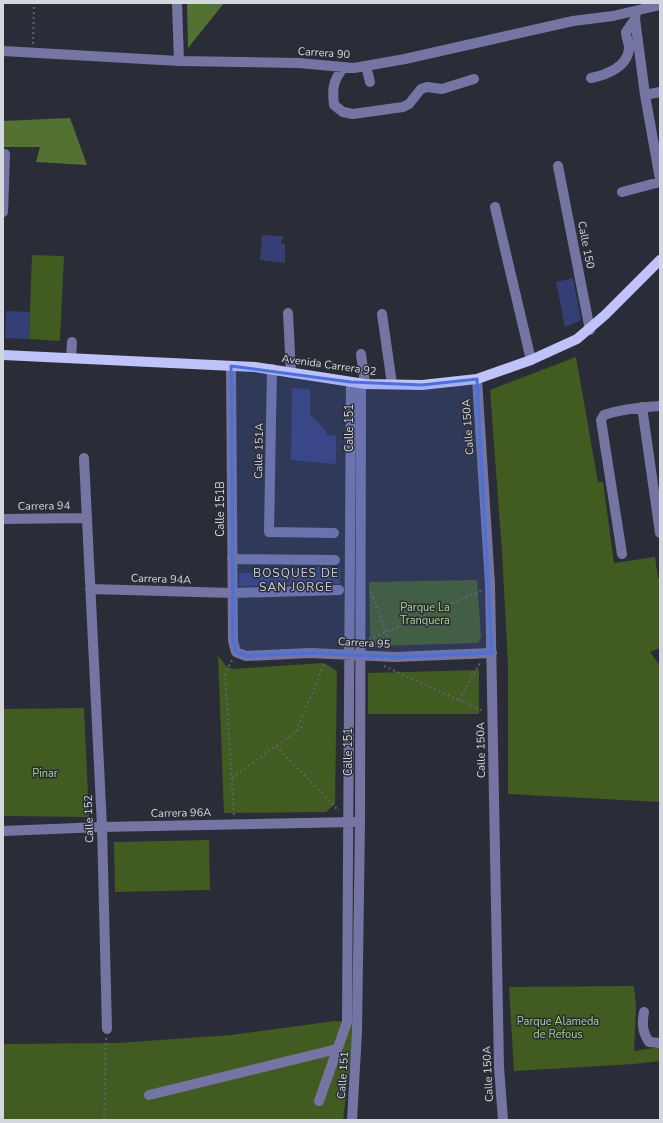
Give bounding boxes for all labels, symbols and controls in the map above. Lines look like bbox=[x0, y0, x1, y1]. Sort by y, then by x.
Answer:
street label: Carrera 90 bbox=[297, 44, 351, 62]
street label: Calle 150 bbox=[574, 220, 598, 270]
street label: Avenida Carrera 92 bbox=[281, 351, 377, 379]
street label: Calle 150A bbox=[459, 399, 477, 455]
street label: Calle 151 bbox=[342, 404, 357, 452]
street label: Calle 151A bbox=[251, 423, 267, 479]
street label: Calle 151B bbox=[213, 481, 228, 537]
street label: Carrera 94 bbox=[18, 498, 71, 514]
district label: BOSQUES DE SAN JORGE bbox=[253, 565, 339, 595]
street label: Carrera 94A bbox=[131, 570, 191, 588]
park label: Parque La Tranquera bbox=[400, 600, 450, 628]
street label: Carrera 95 bbox=[337, 634, 391, 652]
street label: Calle 150A bbox=[473, 722, 489, 778]
street label: Calle 151 bbox=[341, 728, 356, 776]
park label: Pinar bbox=[32, 766, 58, 781]
street label: Calle 152 bbox=[81, 795, 97, 843]
street label: Carrera 96A bbox=[151, 805, 211, 821]
park label: Parque Alameda de Refous bbox=[517, 1014, 599, 1042]
street label: Calle 150A bbox=[479, 1046, 497, 1102]
street label: Calle 151 bbox=[334, 1051, 352, 1099]

